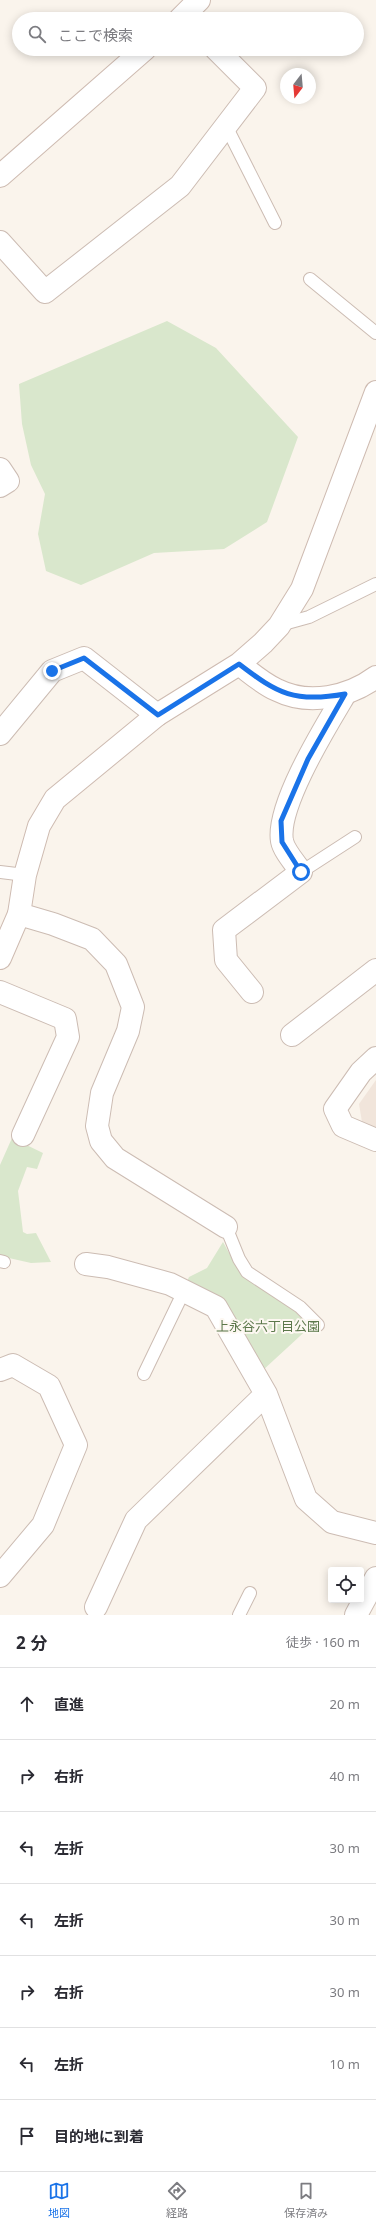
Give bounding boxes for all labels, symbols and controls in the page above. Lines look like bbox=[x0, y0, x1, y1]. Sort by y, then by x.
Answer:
search box bbox=[12, 12, 364, 56]
icon: search bbox=[26, 23, 48, 45]
text: ここで検索 bbox=[58, 25, 133, 45]
north arrow bbox=[280, 68, 316, 104]
route end bbox=[43, 662, 61, 680]
route start bbox=[292, 863, 310, 881]
park label: 上永谷六丁目公園 bbox=[216, 1317, 320, 1335]
map controls bbox=[328, 1567, 364, 1603]
button: locate bbox=[328, 1567, 364, 1603]
text: 2 分 bbox=[16, 1631, 47, 1654]
text: 徒歩 · 160 m bbox=[286, 1633, 360, 1651]
icon: ahead bbox=[16, 1693, 38, 1715]
text: 直進 bbox=[54, 1694, 84, 1714]
text: 20 m bbox=[330, 1695, 360, 1713]
icon: right bbox=[16, 1765, 38, 1787]
text: 右折 bbox=[54, 1766, 84, 1786]
text: 40 m bbox=[330, 1767, 360, 1785]
icon: left bbox=[16, 1837, 38, 1859]
text: 左折 bbox=[54, 1838, 84, 1858]
text: 30 m bbox=[330, 1839, 360, 1857]
icon: left bbox=[16, 1909, 38, 1931]
text: 左折 bbox=[54, 1910, 84, 1930]
text: 30 m bbox=[330, 1911, 360, 1929]
icon: right bbox=[16, 1981, 38, 2003]
text: 右折 bbox=[54, 1982, 84, 2002]
text: 30 m bbox=[330, 1983, 360, 2001]
icon: left bbox=[16, 2053, 38, 2075]
text: 左折 bbox=[54, 2054, 84, 2074]
text: 10 m bbox=[330, 2055, 360, 2073]
icon: arrive bbox=[16, 2125, 38, 2147]
text: 目的地に到着 bbox=[54, 2126, 144, 2146]
tab: 地図 bbox=[48, 2180, 70, 2220]
tab: 経路 bbox=[166, 2180, 188, 2220]
tab: 保存済み bbox=[284, 2180, 328, 2220]

